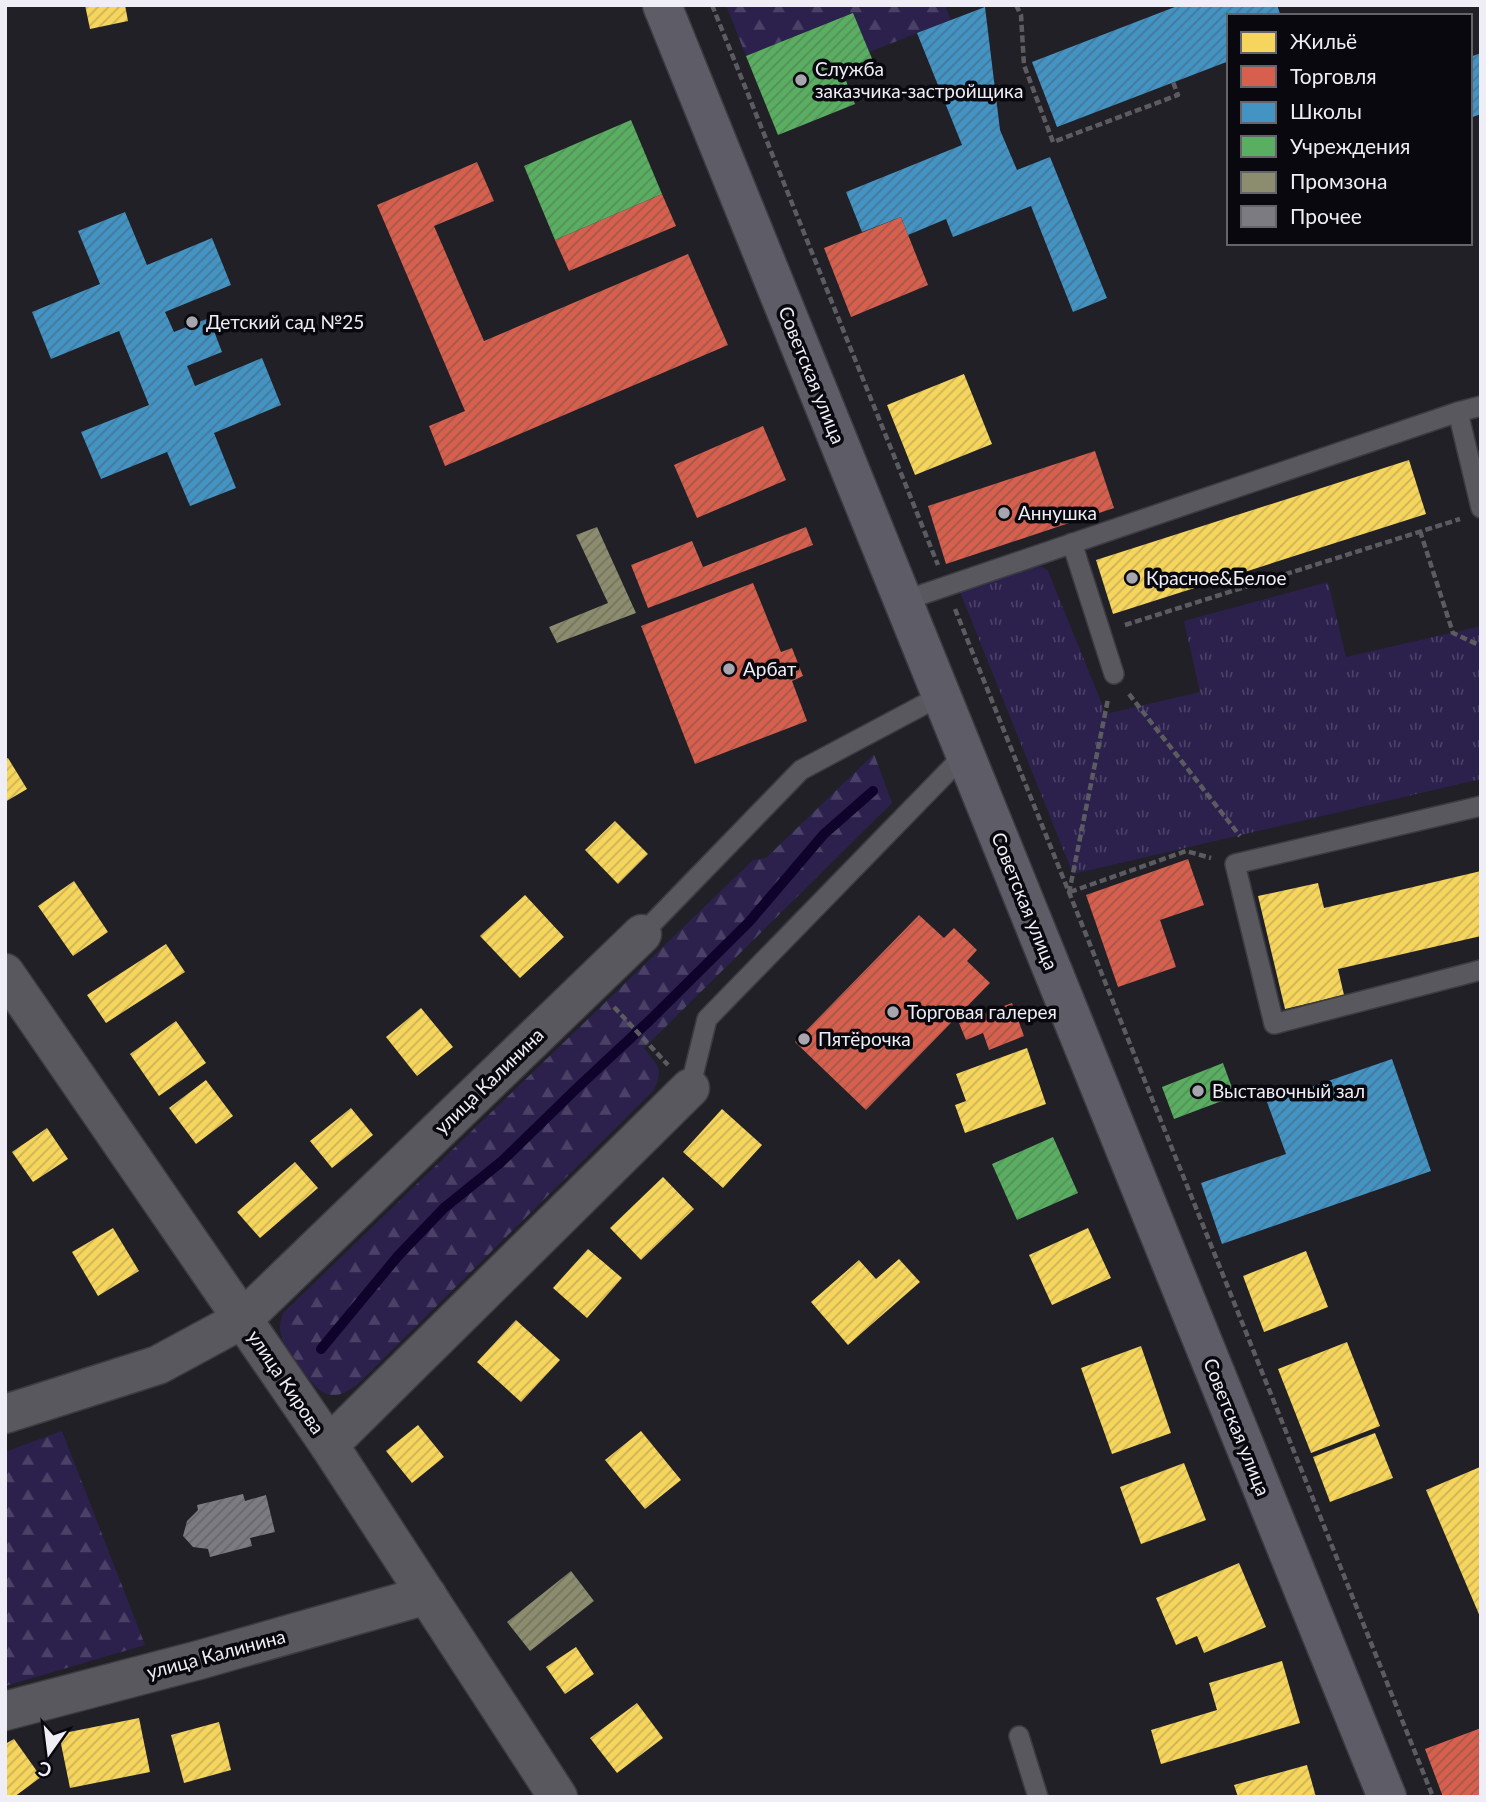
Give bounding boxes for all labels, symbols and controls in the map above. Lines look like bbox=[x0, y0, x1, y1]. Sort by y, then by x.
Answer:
legend bbox=[1227, 14, 1472, 245]
text: Жильё bbox=[1290, 28, 1357, 53]
place label: Служба заказчика-застройщика bbox=[815, 57, 1023, 102]
text: Торговля bbox=[1290, 63, 1377, 88]
marker: Служба заказчика-застройщика bbox=[793, 72, 809, 88]
text: Школы bbox=[1290, 98, 1362, 123]
text: Учреждения bbox=[1290, 133, 1410, 158]
text: Промзона bbox=[1290, 168, 1387, 193]
text: Прочее bbox=[1290, 203, 1362, 228]
street label: Советская улица bbox=[774, 303, 851, 447]
place label: Детский сад №25 bbox=[206, 310, 364, 333]
marker: Детский сад №25 bbox=[184, 314, 200, 330]
place label: Аннушка bbox=[1018, 501, 1097, 524]
marker: Аннушка bbox=[996, 505, 1012, 521]
place label: Красное&Белое bbox=[1146, 566, 1286, 589]
marker: Красное&Белое bbox=[1124, 570, 1140, 586]
place label: Арбат bbox=[743, 657, 797, 680]
marker: Арбат bbox=[721, 661, 737, 677]
street label: Советская улица bbox=[987, 829, 1064, 973]
place label: Торговая галерея bbox=[907, 1000, 1057, 1023]
marker: Торговая галерея bbox=[885, 1004, 901, 1020]
street label: улица Калинина bbox=[429, 1023, 548, 1138]
place label: Пятёрочка bbox=[818, 1027, 911, 1050]
marker: Пятёрочка bbox=[796, 1031, 812, 1047]
place label: Выставочный зал bbox=[1212, 1079, 1365, 1102]
marker: Выставочный зал bbox=[1190, 1083, 1206, 1099]
street label: улица Кирова bbox=[243, 1325, 330, 1438]
street label: Советская улица bbox=[1199, 1355, 1276, 1499]
street label: улица Калинина bbox=[144, 1624, 288, 1683]
north arrow bbox=[14, 1718, 84, 1788]
text: С bbox=[35, 1757, 54, 1783]

